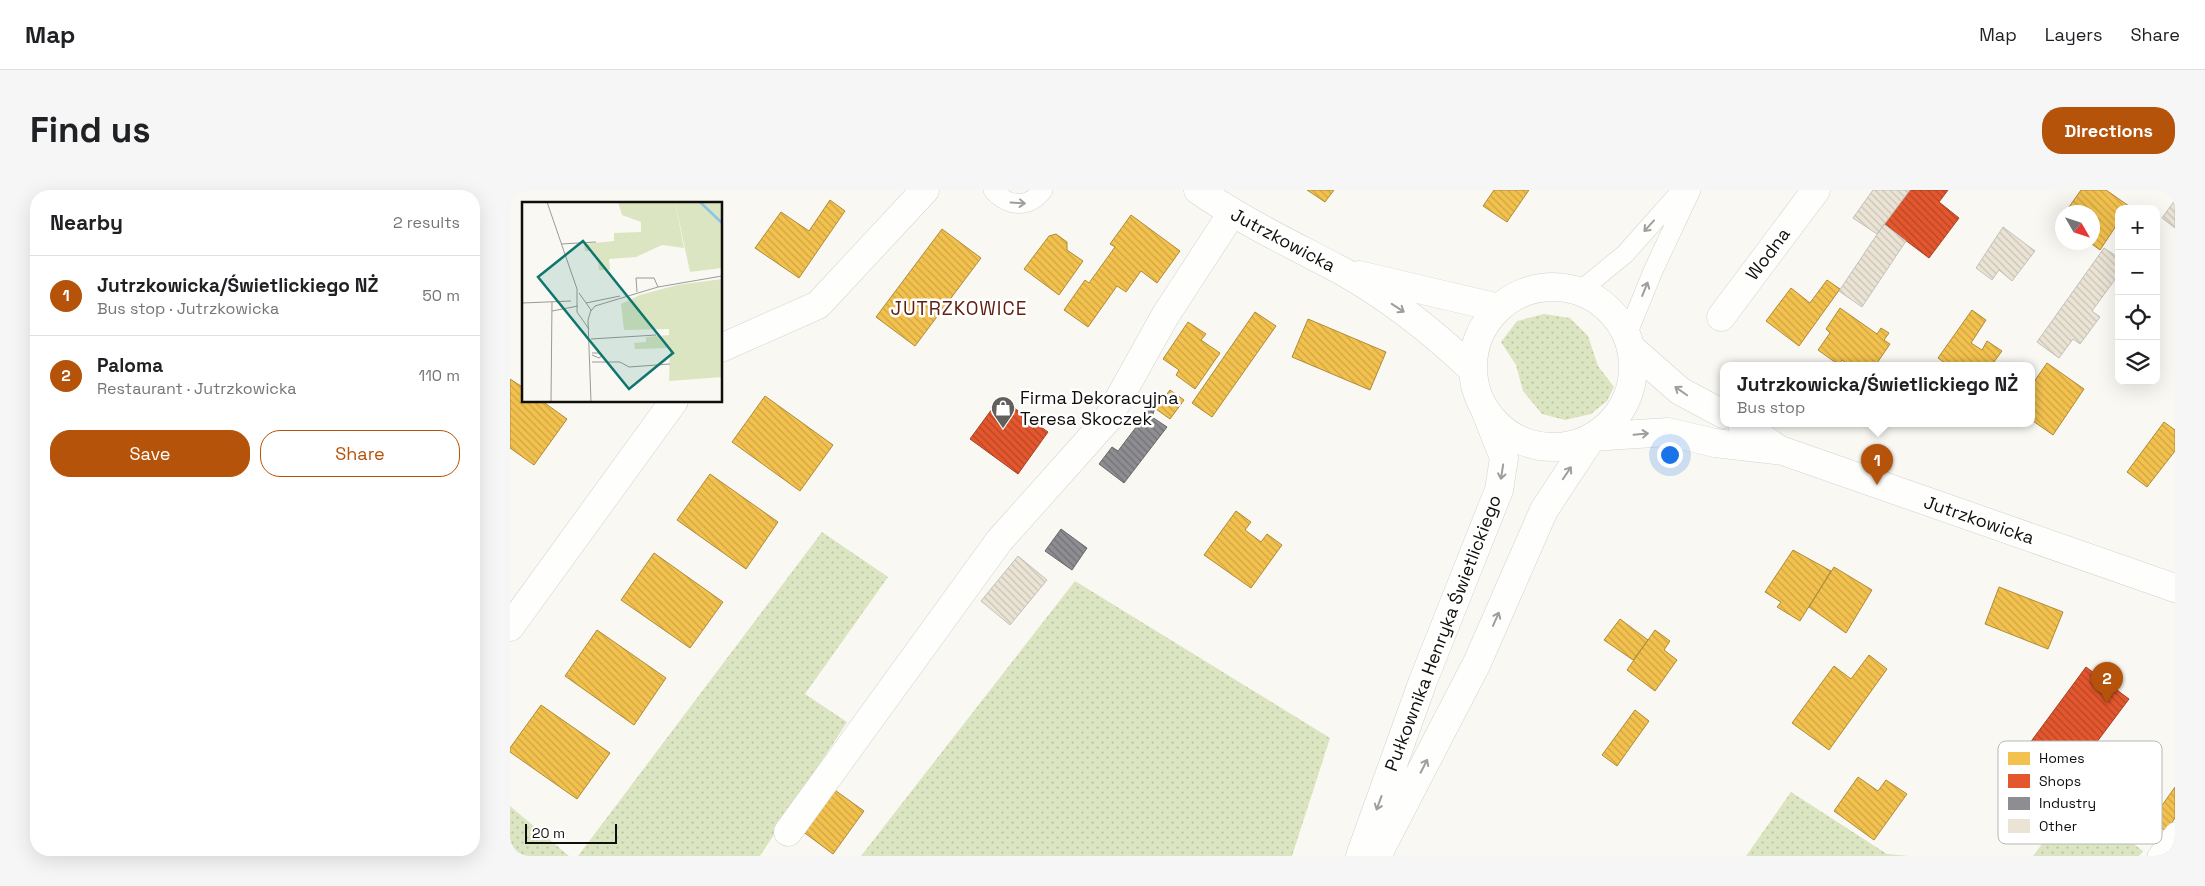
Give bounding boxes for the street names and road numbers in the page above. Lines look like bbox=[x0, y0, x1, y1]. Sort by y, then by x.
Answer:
street label: Jutrzkowicka bbox=[1227, 202, 1340, 277]
street label: Wodna bbox=[1740, 223, 1795, 284]
street label: Jutrzkowicka bbox=[1921, 490, 2037, 549]
street label: Pułkownika Henryka Świetlickiego bbox=[1379, 491, 1506, 774]

